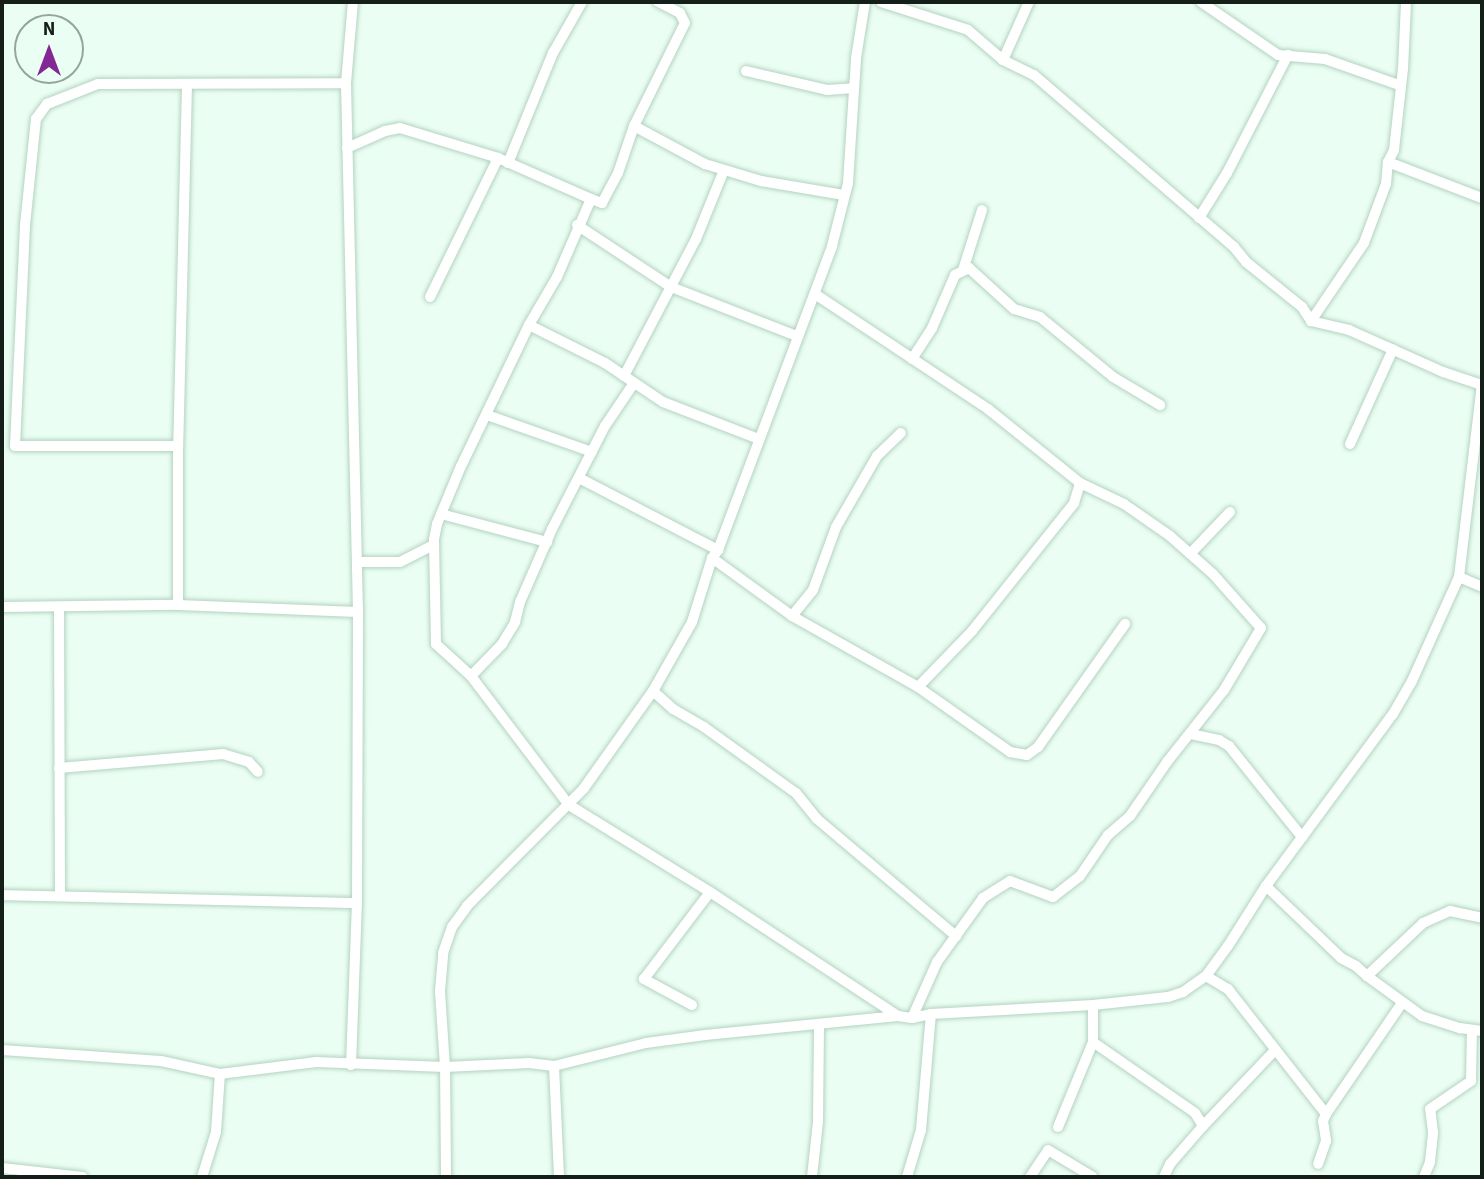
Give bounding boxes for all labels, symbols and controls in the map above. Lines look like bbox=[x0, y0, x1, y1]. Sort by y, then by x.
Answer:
north arrow bbox=[14, 14, 84, 84]
text: N bbox=[43, 16, 55, 43]

